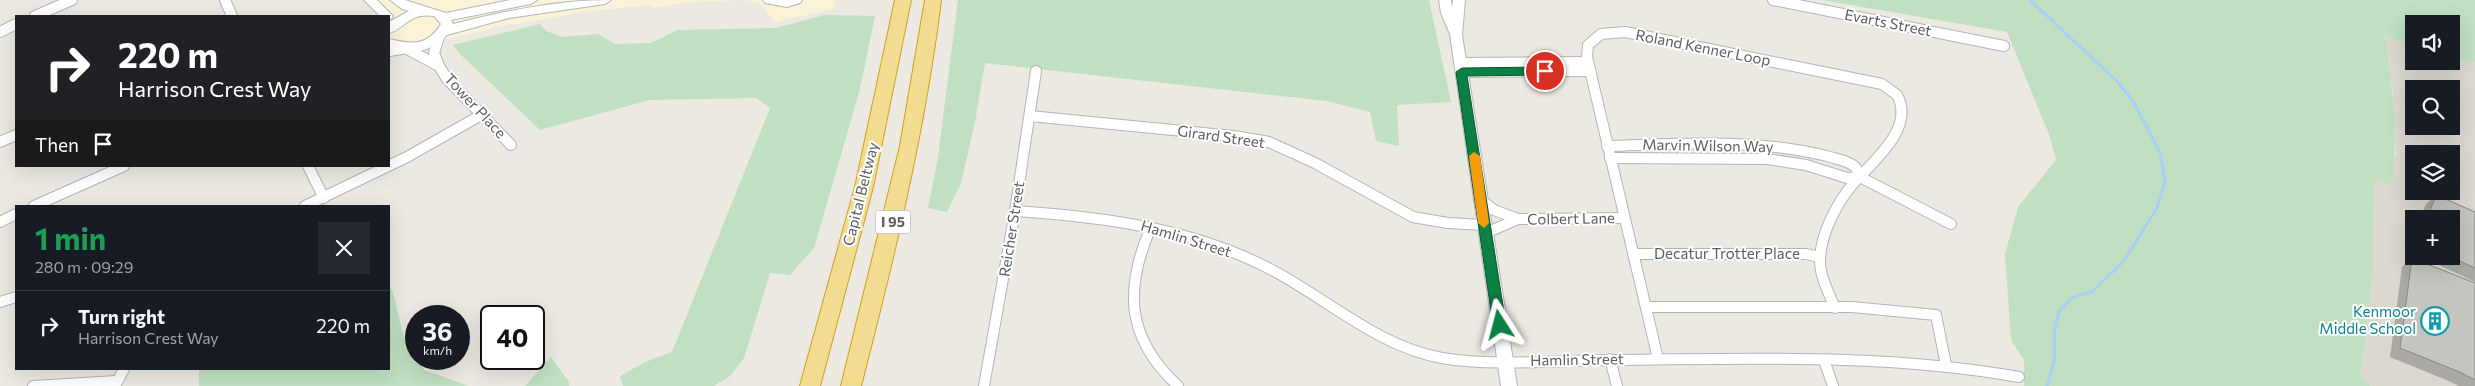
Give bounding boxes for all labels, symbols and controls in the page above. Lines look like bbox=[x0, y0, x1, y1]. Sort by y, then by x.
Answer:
street label: Evarts Street bbox=[1843, 5, 1933, 39]
map controls bbox=[2405, 15, 2460, 265]
button: sound bbox=[2405, 15, 2460, 70]
street label: Roland Kenner Loop bbox=[1634, 25, 1772, 69]
text: 220 m bbox=[118, 32, 218, 75]
icon: right bbox=[35, 35, 100, 100]
pin bbox=[1524, 50, 1566, 92]
icon: arrive bbox=[1531, 57, 1559, 85]
street label: Tower Place bbox=[441, 69, 510, 142]
text: Harrison Crest Way bbox=[118, 75, 311, 102]
button: search bbox=[2405, 80, 2460, 135]
street label: Girard Street bbox=[1176, 121, 1266, 151]
icon: arrive bbox=[89, 130, 117, 158]
text: Then bbox=[35, 133, 79, 156]
street label: Marvin Wilson Way bbox=[1642, 135, 1774, 155]
street label: Capital Beltway bbox=[838, 140, 882, 248]
button: layers bbox=[2405, 145, 2460, 200]
street label: Reicher Street bbox=[995, 180, 1027, 278]
street label: Colbert Lane bbox=[1527, 208, 1615, 228]
road number: I 95 bbox=[876, 210, 910, 233]
button: + bbox=[2405, 210, 2460, 265]
street label: Hamlin Street bbox=[1139, 216, 1234, 260]
text: 1 min bbox=[35, 219, 106, 256]
button: close bbox=[318, 222, 370, 274]
street label: Decatur Trotter Place bbox=[1654, 244, 1800, 262]
text: 280 m · 09:29 bbox=[35, 257, 133, 276]
position arrow bbox=[1473, 298, 1525, 350]
place label: Kenmoor Middle School bbox=[2319, 302, 2416, 337]
text: Turn right bbox=[78, 305, 165, 328]
speed limit sign: 40 bbox=[480, 305, 545, 370]
building icon: Kenmoor Middle School bbox=[2420, 306, 2450, 336]
icon: right bbox=[35, 312, 63, 340]
text: 220 m bbox=[316, 314, 370, 337]
text: 36 bbox=[423, 316, 453, 346]
text: Harrison Crest Way bbox=[78, 328, 219, 347]
text: km/h bbox=[423, 343, 452, 357]
street label: Hamlin Street bbox=[1530, 349, 1624, 369]

